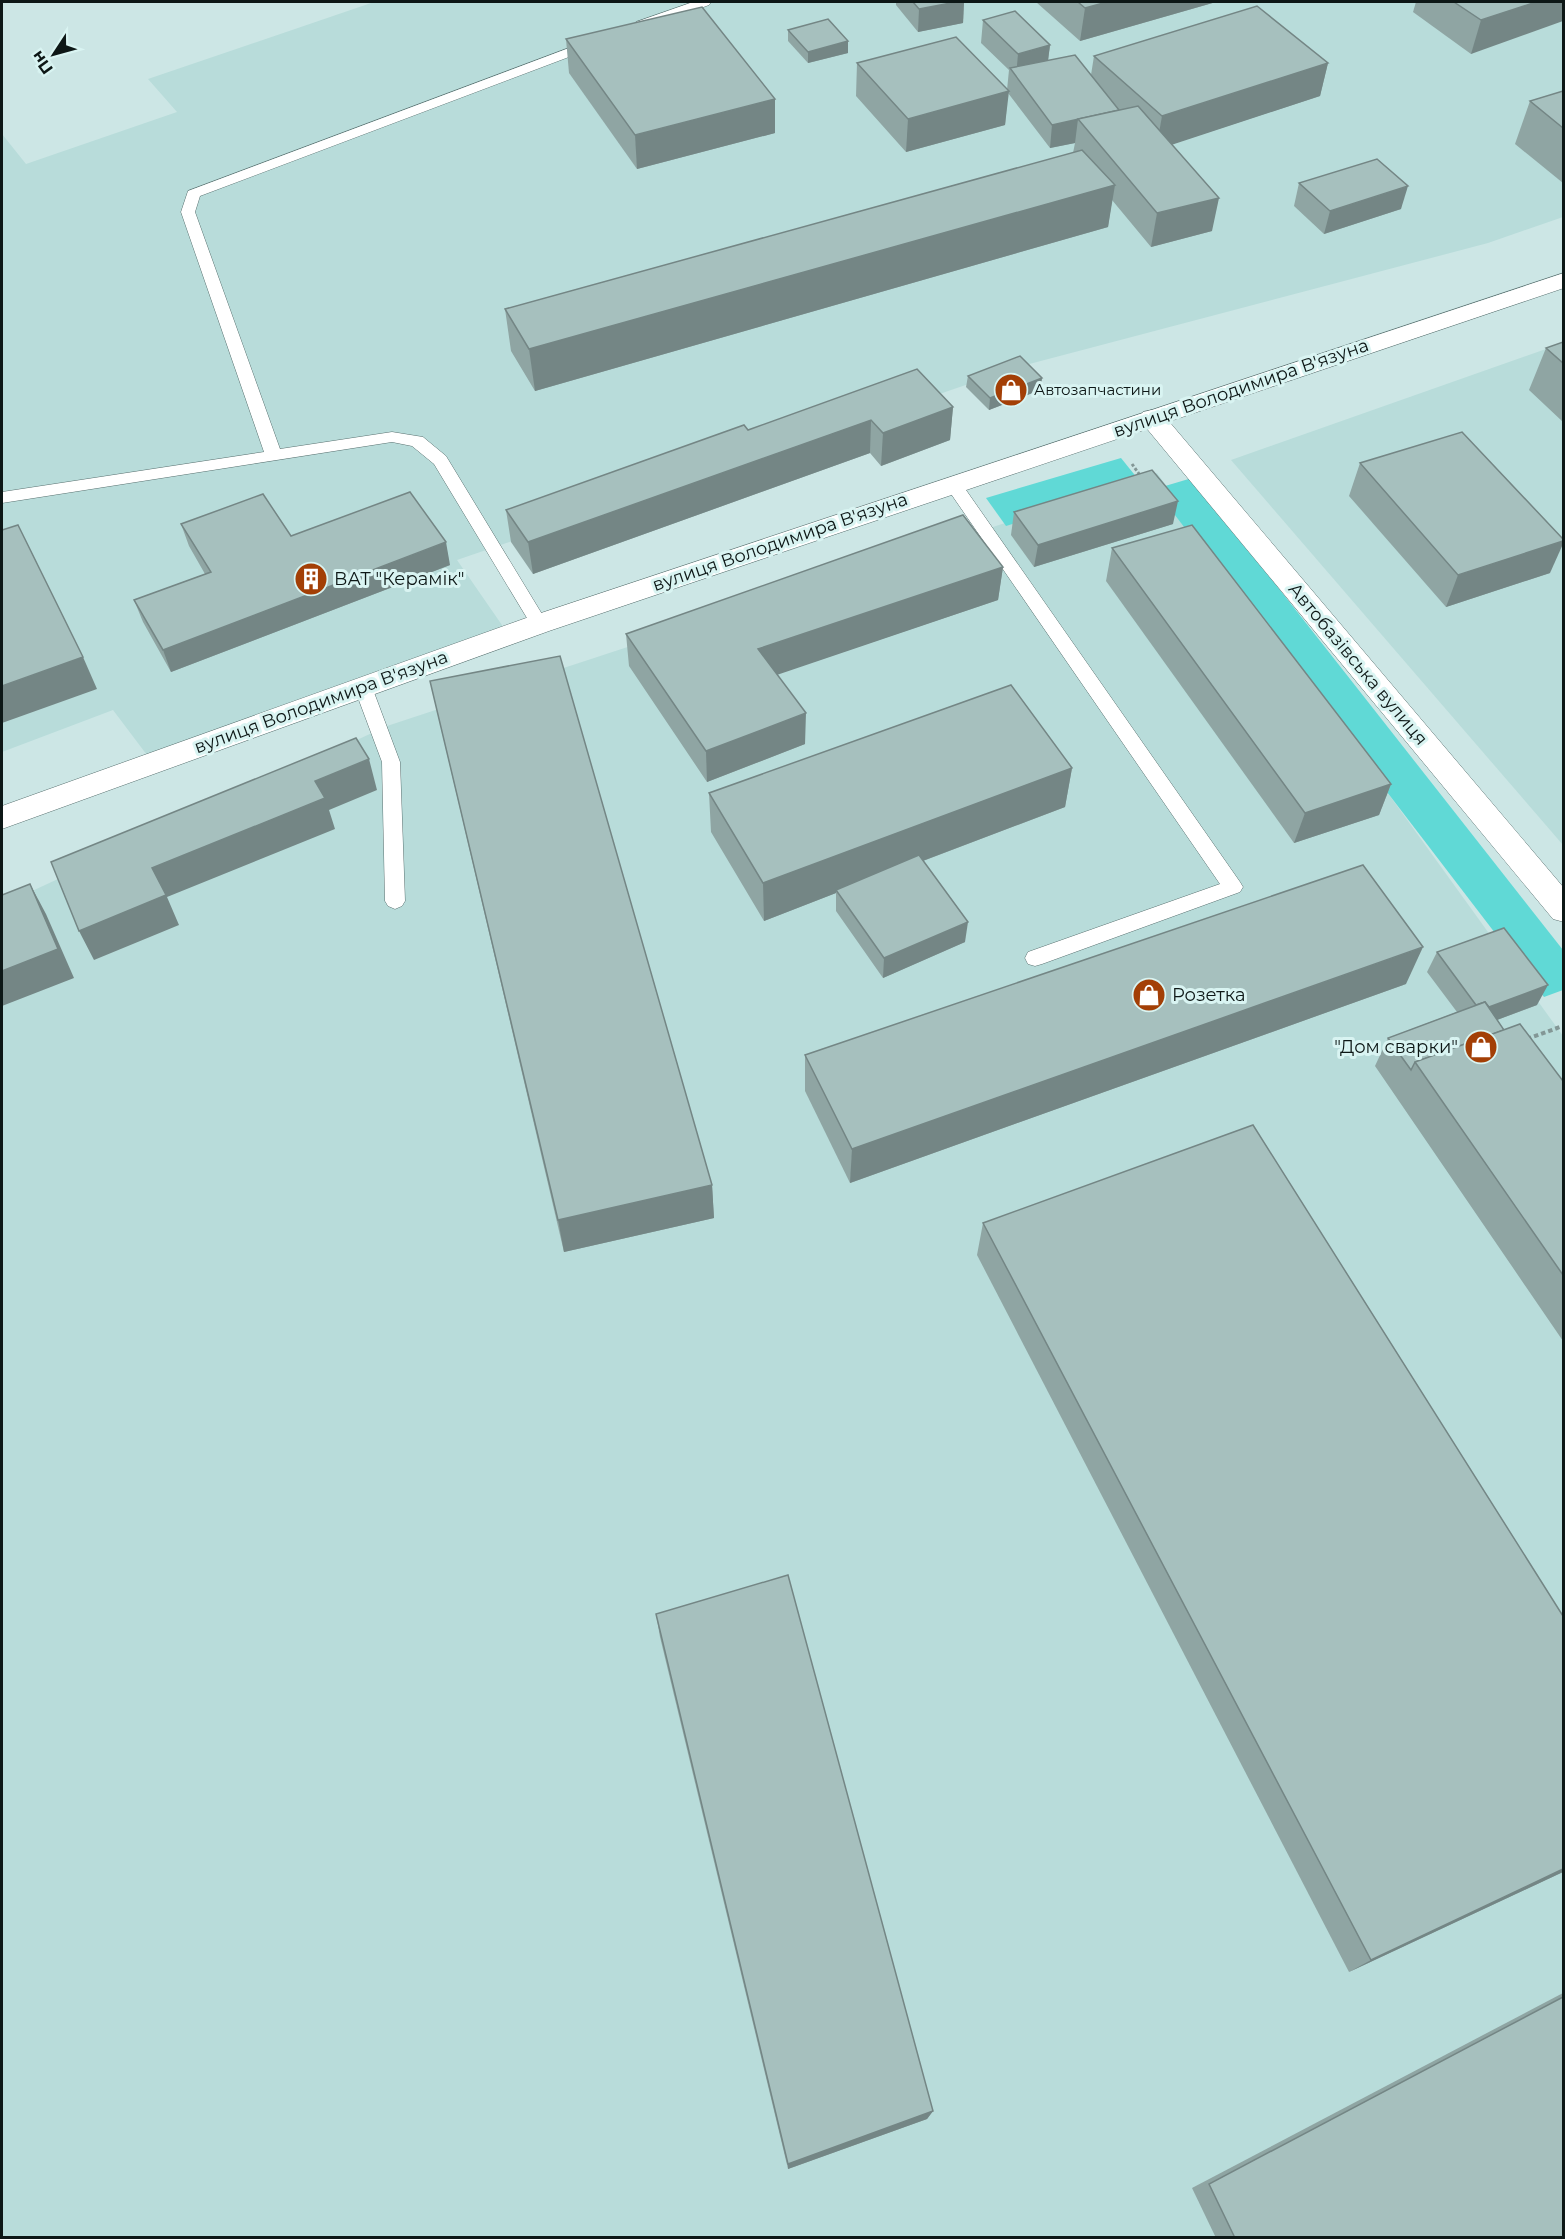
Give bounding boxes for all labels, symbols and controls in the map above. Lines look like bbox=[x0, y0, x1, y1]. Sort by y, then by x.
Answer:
north arrow bbox=[24, 24, 84, 84]
text: Пн bbox=[27, 47, 57, 78]
street label: вулиця Володимира В'язуна bbox=[1111, 334, 1371, 442]
shop icon: Автозапчастини bbox=[993, 372, 1029, 408]
place label: Автозапчастини bbox=[1034, 380, 1161, 399]
street label: вулиця Володимира В'язуна bbox=[650, 488, 910, 596]
building icon: ВАТ "Керамік" bbox=[293, 561, 329, 597]
place label: ВАТ "Керамік" bbox=[334, 568, 465, 590]
street label: Автобазівська вулиця bbox=[1284, 578, 1432, 750]
street label: вулиця Володимира В'язуна bbox=[191, 646, 451, 758]
shop icon: Розетка bbox=[1131, 977, 1167, 1013]
place label: Розетка bbox=[1172, 984, 1246, 1006]
shop icon: "Дом сварки" bbox=[1463, 1029, 1499, 1065]
place label: "Дом сварки" bbox=[1334, 1036, 1458, 1058]

